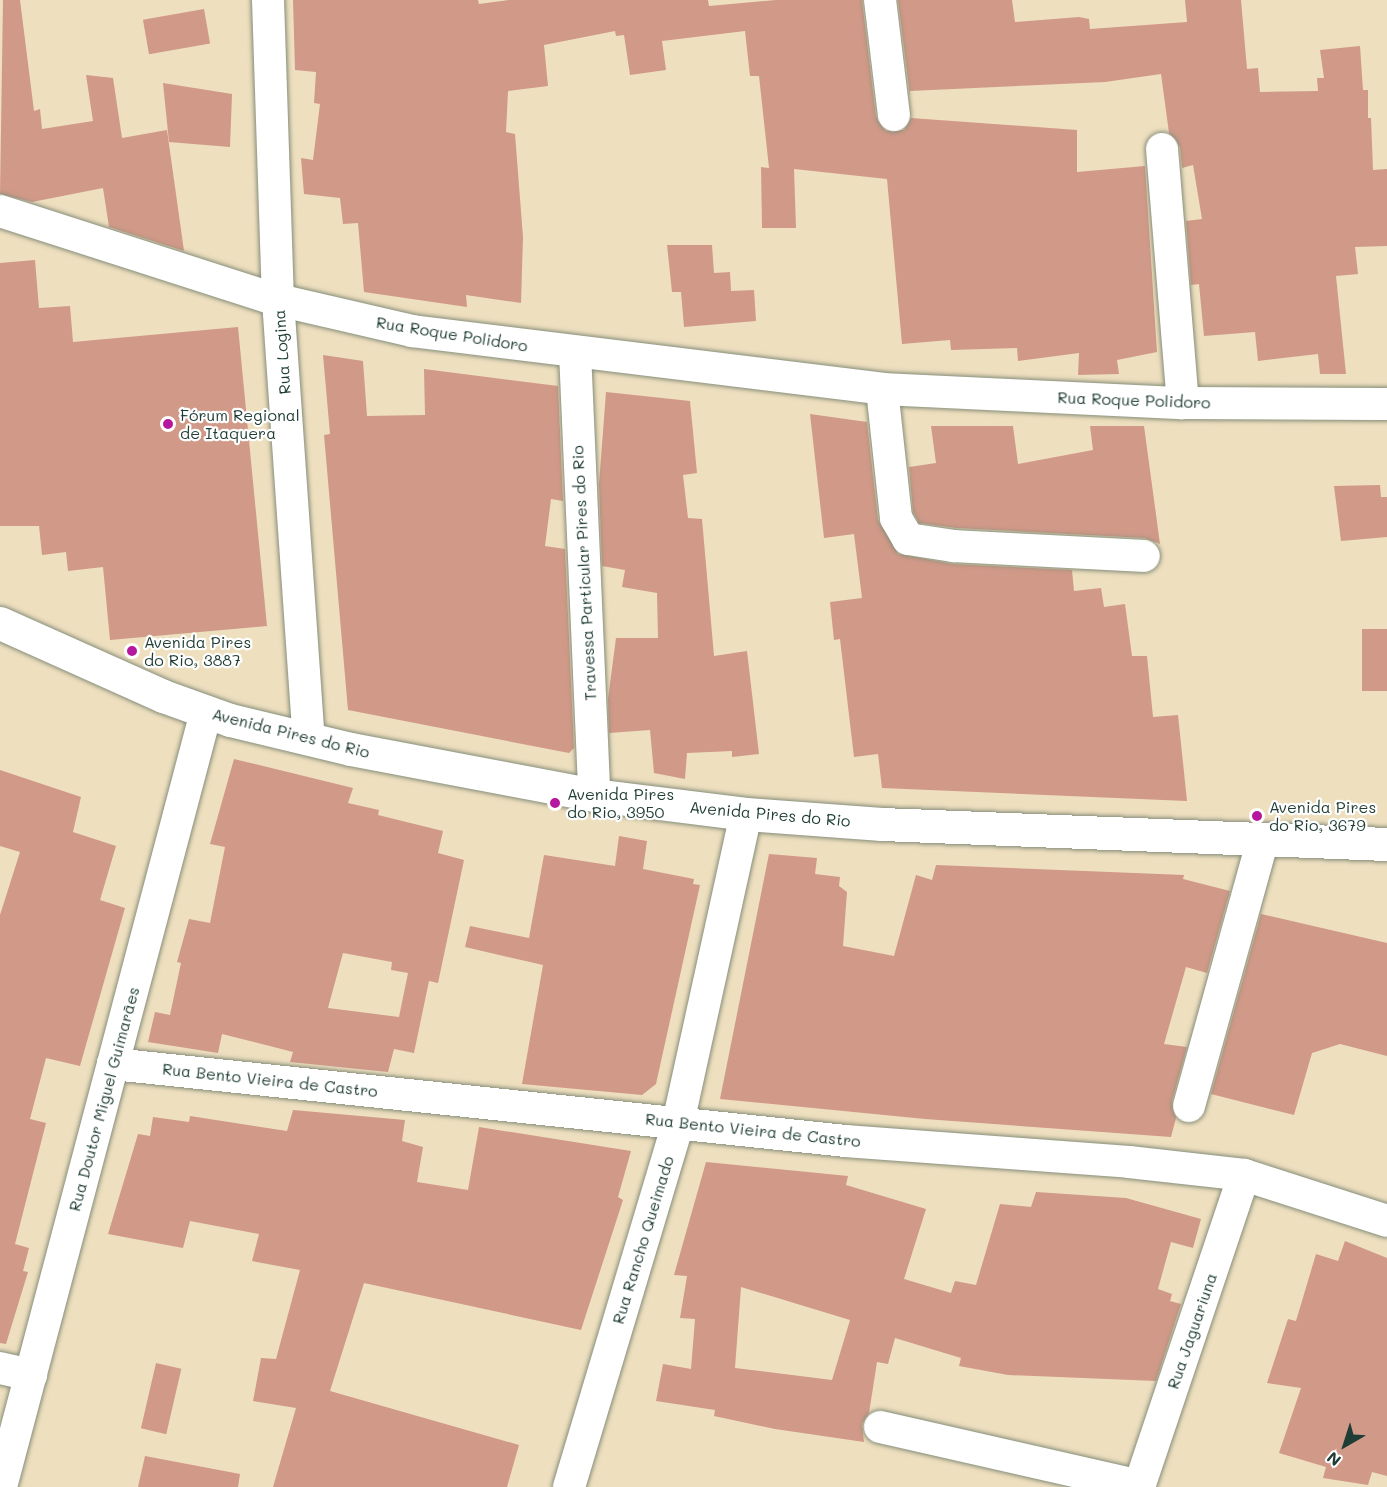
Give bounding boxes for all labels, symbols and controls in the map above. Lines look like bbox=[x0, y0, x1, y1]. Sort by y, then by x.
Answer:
street label: Rua Logina bbox=[269, 309, 295, 395]
street label: Rua Roque Polidoro bbox=[375, 313, 529, 355]
street label: Rua Roque Polidoro bbox=[1057, 388, 1211, 412]
place label: Fórum Regional de Itaquera bbox=[180, 405, 300, 443]
marker: Fórum Regional de Itaquera bbox=[161, 417, 175, 431]
street label: Travessa Particular Pires do Rio bbox=[568, 445, 600, 701]
place label: Avenida Pires do Rio, 3887 bbox=[144, 632, 251, 670]
marker: Avenida Pires do Rio, 3887 bbox=[125, 644, 139, 658]
street label: Avenida Pires do Rio bbox=[210, 704, 372, 762]
place label: Avenida Pires do Rio, 3950 bbox=[567, 784, 674, 822]
marker: Avenida Pires do Rio, 3950 bbox=[548, 796, 562, 810]
street label: Avenida Pires do Rio bbox=[689, 797, 851, 831]
place label: Avenida Pires do Rio, 3679 bbox=[1269, 797, 1376, 835]
marker: Avenida Pires do Rio, 3679 bbox=[1250, 809, 1264, 823]
street label: Rua Doutor Miguel Guimarães bbox=[65, 985, 143, 1213]
street label: Rua Bento Vieira de Castro bbox=[161, 1059, 379, 1101]
street label: Rua Bento Vieira de Castro bbox=[644, 1109, 862, 1151]
street label: Rua Rancho Queimado bbox=[608, 1154, 678, 1326]
street label: Rua Jaguariuna bbox=[1163, 1271, 1221, 1391]
north arrow bbox=[1315, 1415, 1375, 1475]
text: N bbox=[1322, 1447, 1345, 1471]

